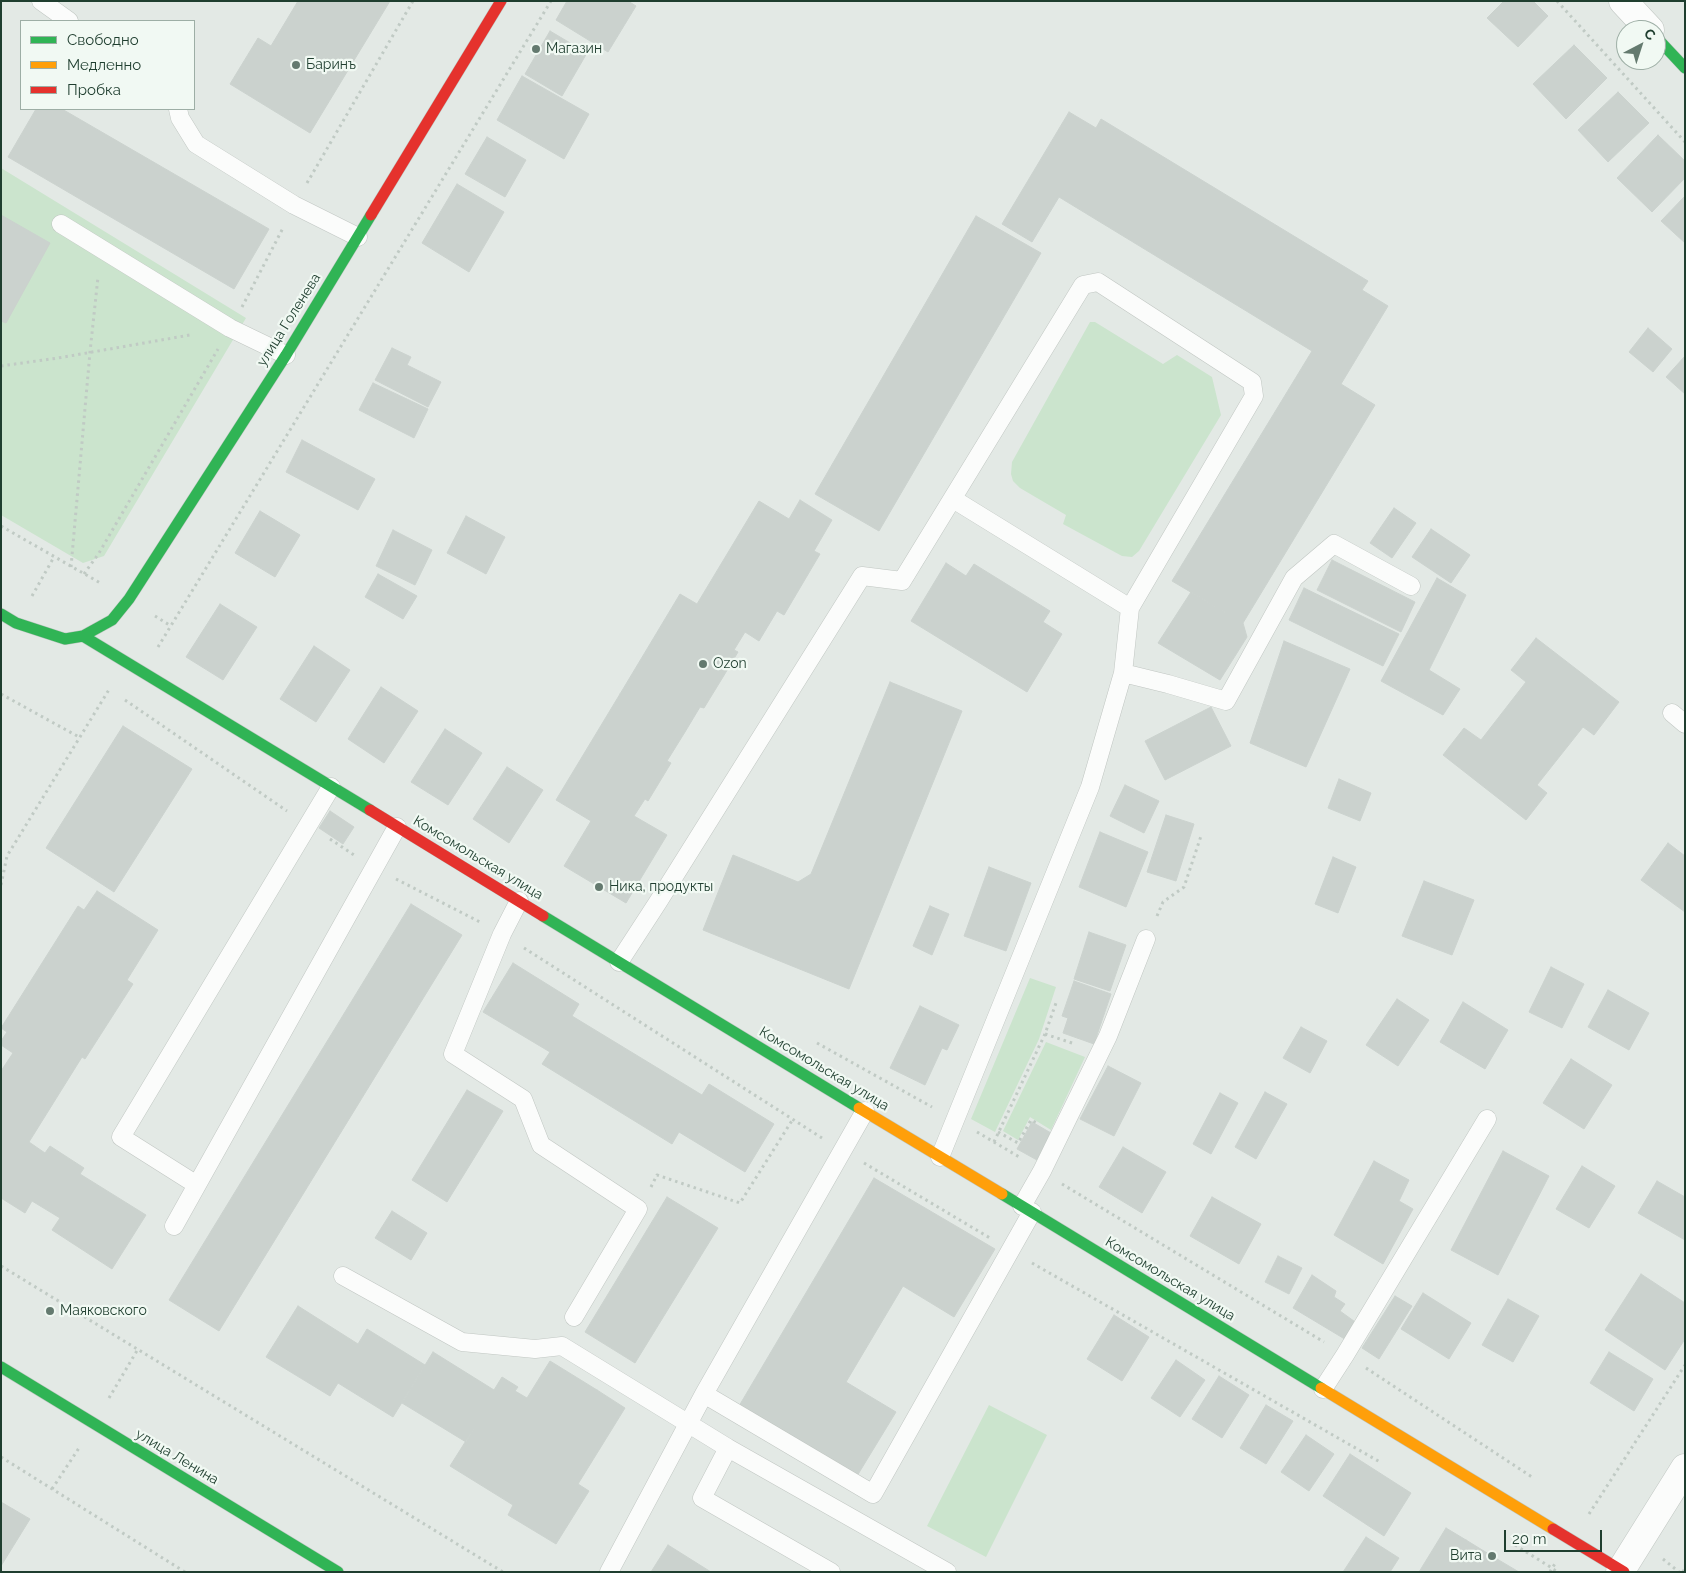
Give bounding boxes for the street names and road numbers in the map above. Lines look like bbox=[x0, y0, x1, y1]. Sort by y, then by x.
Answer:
street label: улица Голенева bbox=[254, 270, 324, 370]
street label: Комсомольская улица bbox=[410, 813, 546, 903]
street label: Комсомольская улица bbox=[756, 1024, 892, 1114]
street label: Комсомольская улица bbox=[1102, 1234, 1238, 1324]
street label: улица Ленина bbox=[132, 1426, 222, 1488]

